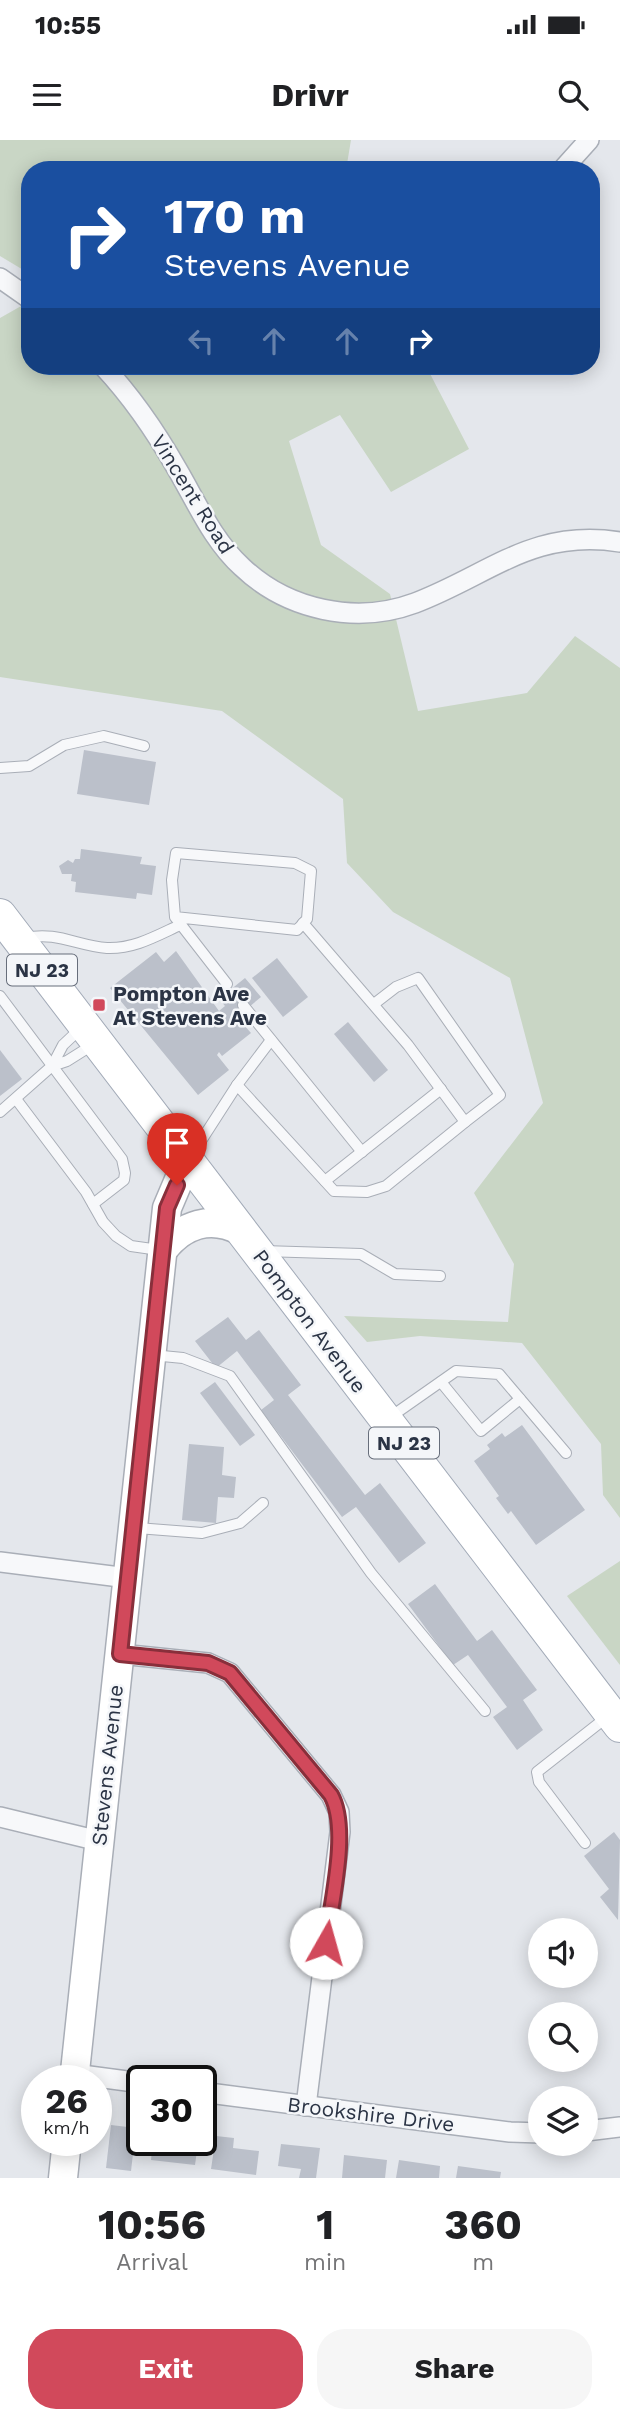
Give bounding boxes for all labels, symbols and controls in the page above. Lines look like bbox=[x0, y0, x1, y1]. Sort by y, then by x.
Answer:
text: 10:55 bbox=[35, 10, 101, 40]
icon: menu bbox=[28, 76, 66, 114]
text: Drivr bbox=[271, 76, 349, 114]
icon: search bbox=[554, 76, 592, 114]
text: 170 m bbox=[164, 187, 305, 245]
icon: right bbox=[49, 189, 140, 280]
text: Stevens Avenue bbox=[164, 246, 411, 284]
icon: left bbox=[182, 322, 220, 360]
icon: ahead bbox=[255, 322, 293, 360]
icon: ahead bbox=[328, 322, 366, 360]
icon: right bbox=[401, 322, 439, 360]
street label: Vincent Road bbox=[146, 430, 240, 558]
road number: NJ 23 bbox=[7, 954, 77, 986]
place label: Pompton Ave At Stevens Ave bbox=[113, 981, 267, 1030]
marker: Pompton Ave At Stevens Ave bbox=[91, 997, 107, 1013]
pin bbox=[147, 1113, 207, 1185]
icon: arrive bbox=[158, 1124, 196, 1162]
street label: Pompton Avenue bbox=[248, 1244, 372, 1398]
road number: NJ 23 bbox=[369, 1428, 439, 1458]
street label: Stevens Avenue bbox=[86, 1683, 128, 1847]
position arrow bbox=[289, 1906, 363, 1980]
map controls bbox=[528, 1918, 598, 2156]
button: sound bbox=[528, 1918, 598, 1988]
button: search bbox=[528, 2002, 598, 2072]
speed limit sign: 30 bbox=[126, 2065, 217, 2156]
text: 26 bbox=[45, 2080, 88, 2122]
button: layers bbox=[528, 2086, 598, 2156]
street label: Brookshire Drive bbox=[286, 2091, 456, 2137]
text: km/h bbox=[43, 2117, 90, 2138]
text: 10:56 bbox=[98, 2200, 206, 2249]
text: 1 bbox=[316, 2200, 334, 2249]
text: 360 bbox=[444, 2200, 522, 2249]
text: Arrival bbox=[116, 2249, 188, 2276]
text: min bbox=[304, 2249, 346, 2276]
text: m bbox=[472, 2249, 494, 2276]
button: Exit bbox=[28, 2329, 303, 2409]
button: Share bbox=[317, 2329, 592, 2409]

